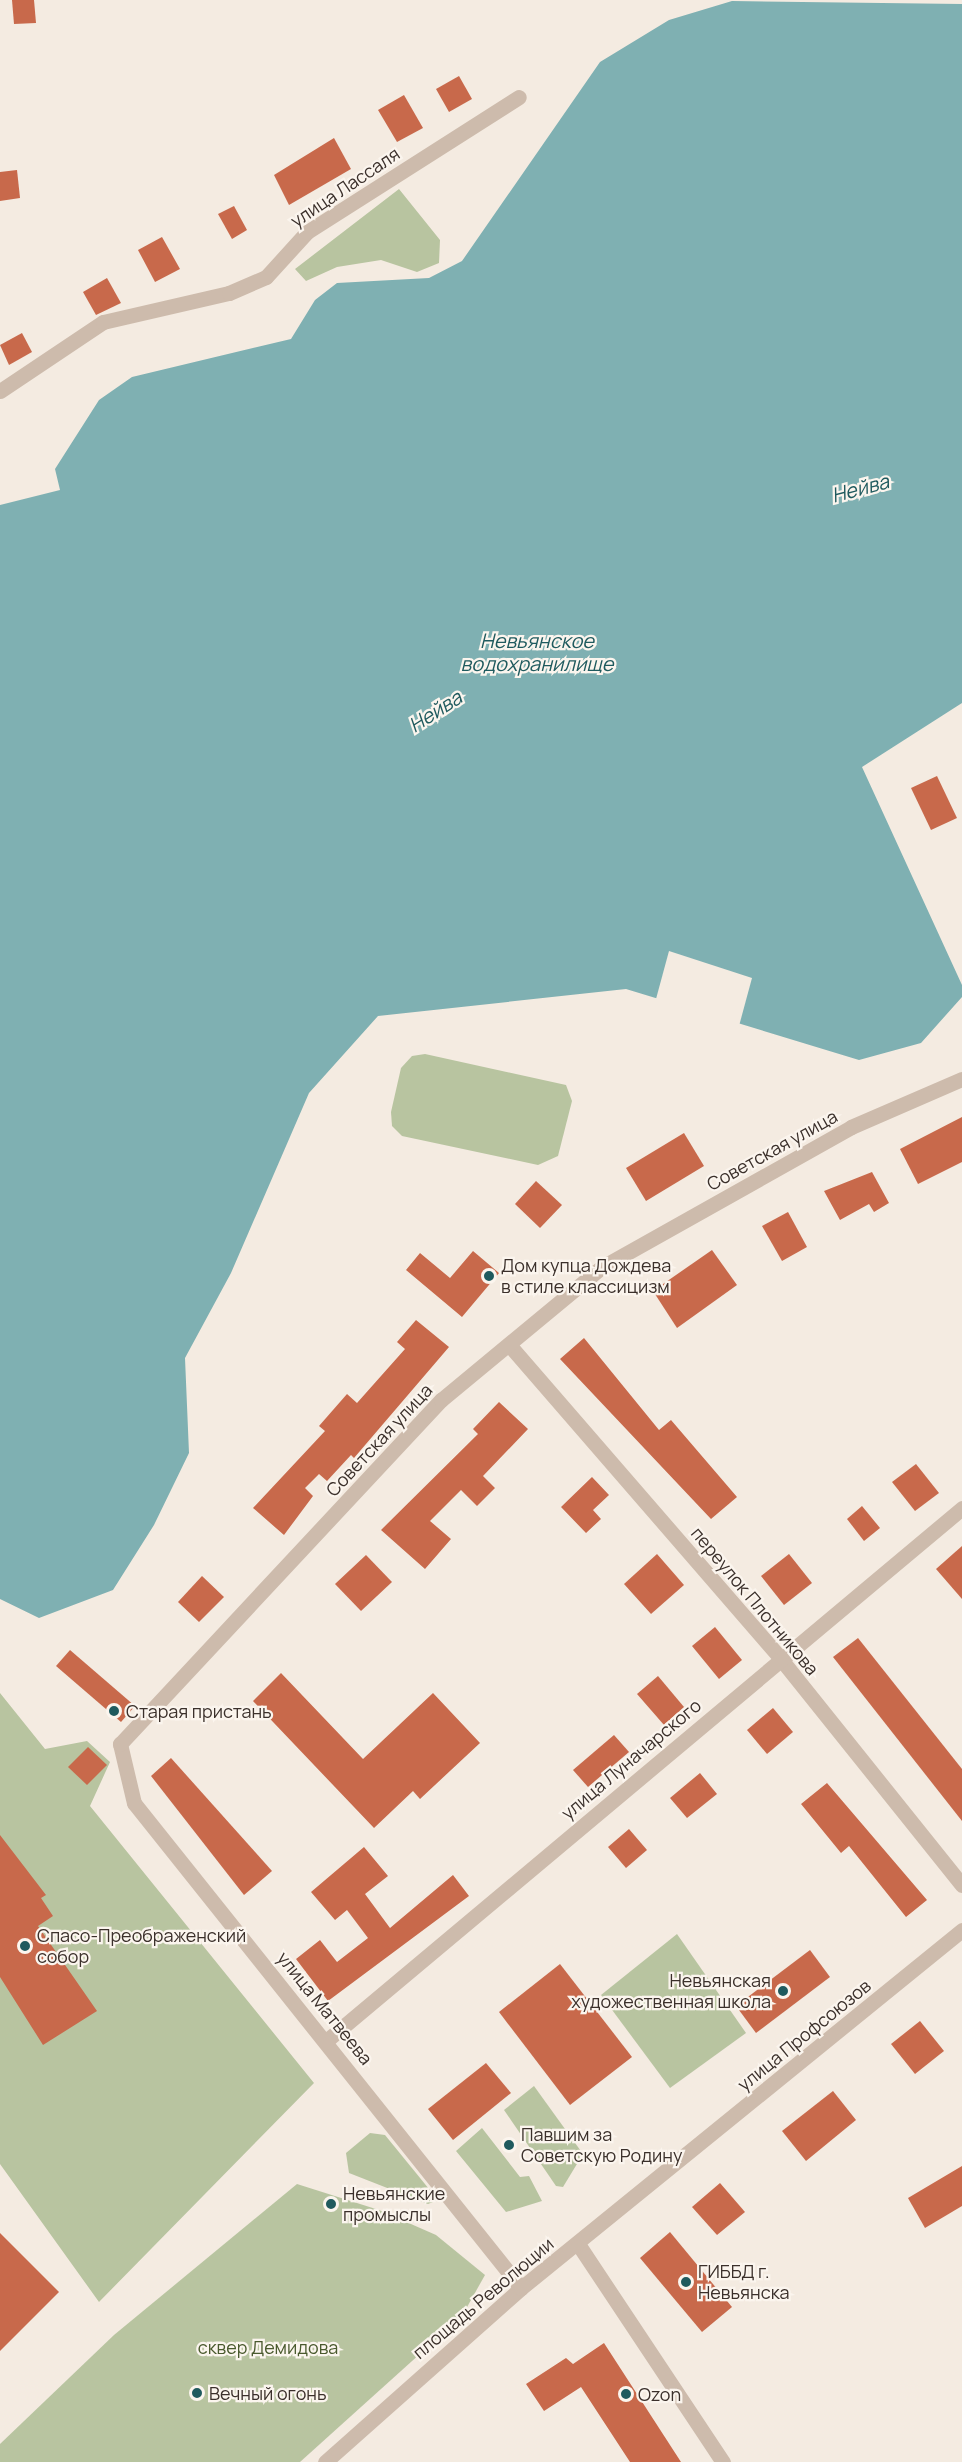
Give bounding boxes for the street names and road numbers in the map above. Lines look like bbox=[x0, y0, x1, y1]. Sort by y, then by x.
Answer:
street label: улица Лассаля bbox=[286, 143, 404, 231]
street label: Советская улица bbox=[703, 1105, 841, 1195]
street label: Советская улица bbox=[321, 1379, 437, 1501]
street label: переулок Плотникова bbox=[687, 1523, 823, 1679]
street label: улица Луначарского bbox=[557, 1694, 705, 1824]
street label: улица Матвеева bbox=[273, 1947, 377, 2069]
street label: улица Профсоюзов bbox=[733, 1975, 875, 2095]
street label: площадь Революции bbox=[408, 2233, 558, 2363]

